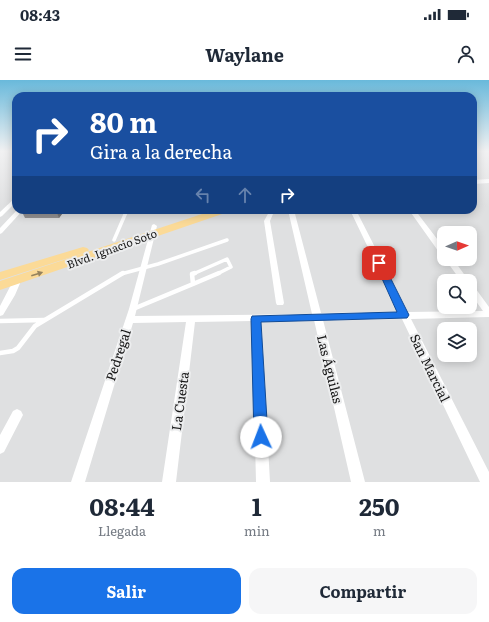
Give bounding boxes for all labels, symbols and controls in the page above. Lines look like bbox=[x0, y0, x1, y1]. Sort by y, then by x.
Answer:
text: 08:43 bbox=[20, 3, 60, 26]
text: Waylane bbox=[205, 41, 284, 68]
icon: menu bbox=[12, 43, 34, 65]
icon: person bbox=[455, 43, 477, 65]
text: 80 m bbox=[90, 100, 157, 142]
icon: right bbox=[24, 108, 76, 160]
text: Gira a la derecha bbox=[90, 138, 232, 165]
icon: left bbox=[192, 184, 214, 206]
icon: ahead bbox=[234, 184, 256, 206]
icon: right bbox=[276, 184, 298, 206]
street label: Blvd. Ignacio Soto bbox=[64, 224, 159, 272]
north arrow bbox=[437, 226, 477, 266]
map controls bbox=[437, 226, 477, 362]
pin bbox=[362, 246, 396, 280]
icon: arrive bbox=[368, 252, 390, 274]
one-way arrow bbox=[32, 271, 44, 277]
button: search bbox=[437, 274, 477, 314]
button: layers bbox=[437, 322, 477, 362]
street label: Pedregal bbox=[100, 326, 135, 383]
street label: San Marcial bbox=[406, 331, 455, 406]
street label: Las Águilas bbox=[313, 333, 348, 405]
street label: La Cuesta bbox=[166, 370, 193, 432]
position arrow bbox=[240, 416, 282, 458]
text: 08:44 bbox=[89, 488, 155, 523]
text: 1 bbox=[252, 488, 262, 523]
text: 250 bbox=[359, 488, 400, 523]
text: Llegada bbox=[98, 521, 146, 540]
text: min bbox=[244, 521, 270, 540]
text: m bbox=[373, 521, 386, 540]
button: Salir bbox=[12, 568, 241, 614]
button: Compartir bbox=[249, 568, 477, 614]

